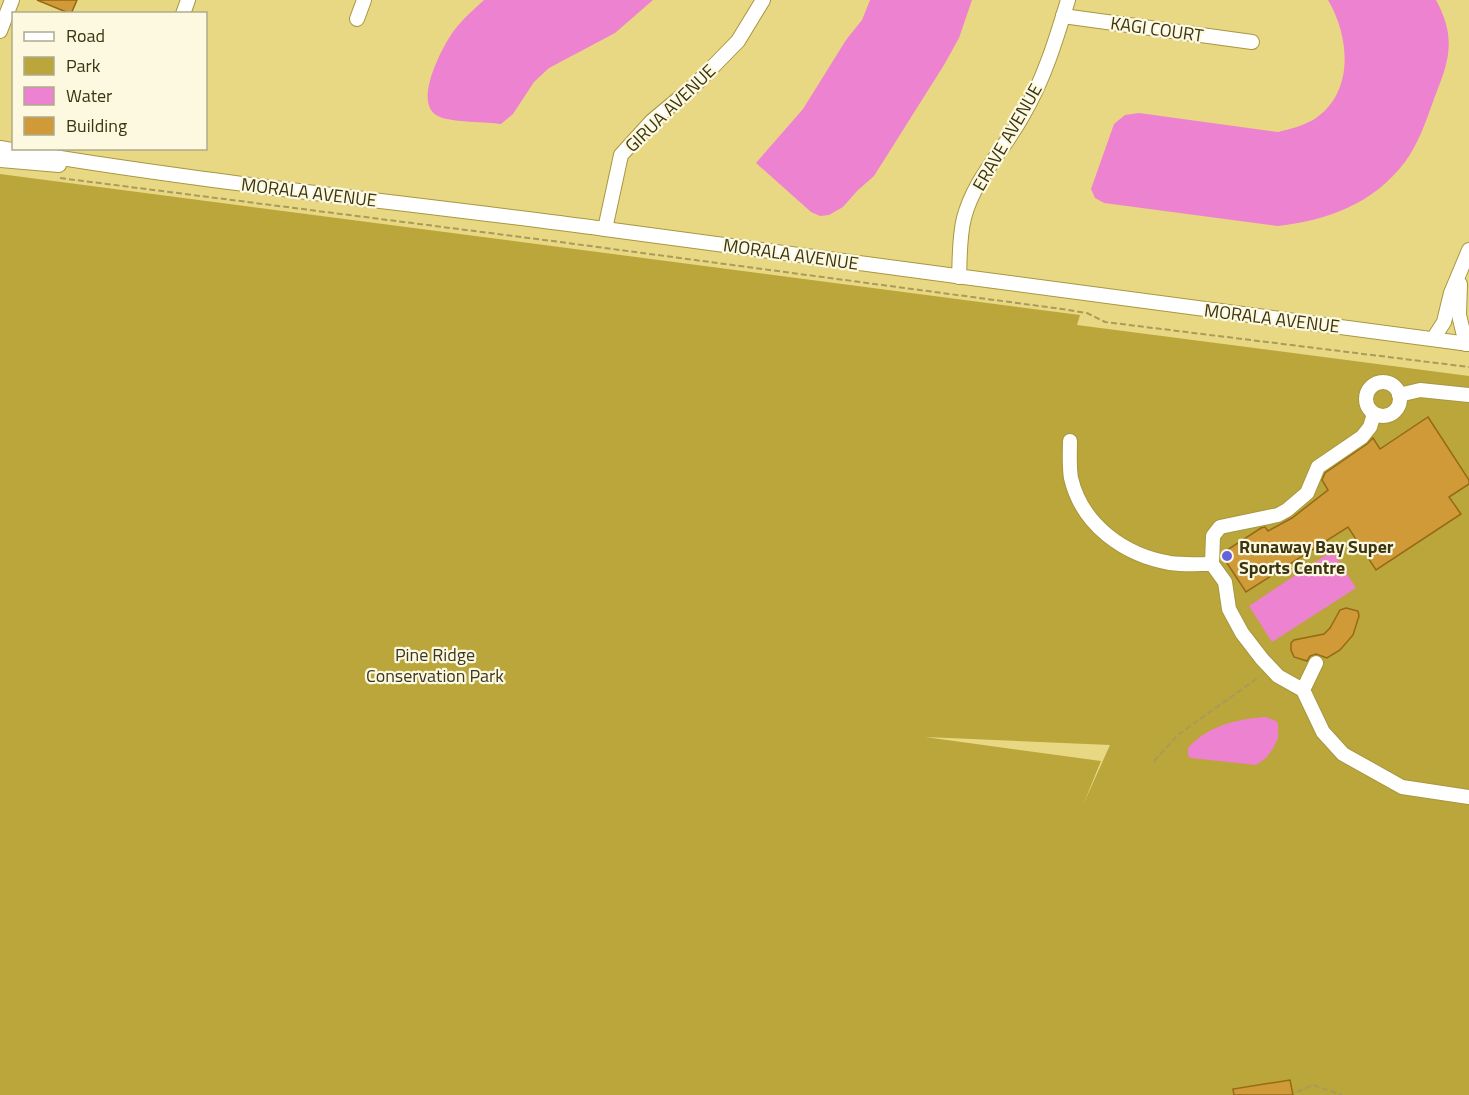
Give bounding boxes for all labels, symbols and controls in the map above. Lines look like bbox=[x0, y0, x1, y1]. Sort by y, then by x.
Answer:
street label: KAGI COURT bbox=[1109, 9, 1206, 49]
legend bbox=[12, 12, 207, 150]
text: Road bbox=[66, 22, 105, 49]
text: Park bbox=[66, 52, 101, 79]
street label: GIRUA AVENUE bbox=[618, 58, 722, 158]
street label: ERAVE AVENUE bbox=[965, 78, 1049, 196]
text: Water bbox=[66, 82, 112, 109]
text: Building bbox=[66, 112, 127, 139]
street label: MORALA AVENUE bbox=[240, 170, 378, 214]
street label: MORALA AVENUE bbox=[722, 231, 860, 277]
street label: MORALA AVENUE bbox=[1203, 296, 1341, 340]
place label: Runaway Bay Super Sports Centre bbox=[1239, 533, 1394, 581]
marker: Runaway Bay Super Sports Centre bbox=[1220, 549, 1234, 563]
park label: Pine Ridge Conservation Park bbox=[366, 641, 504, 689]

